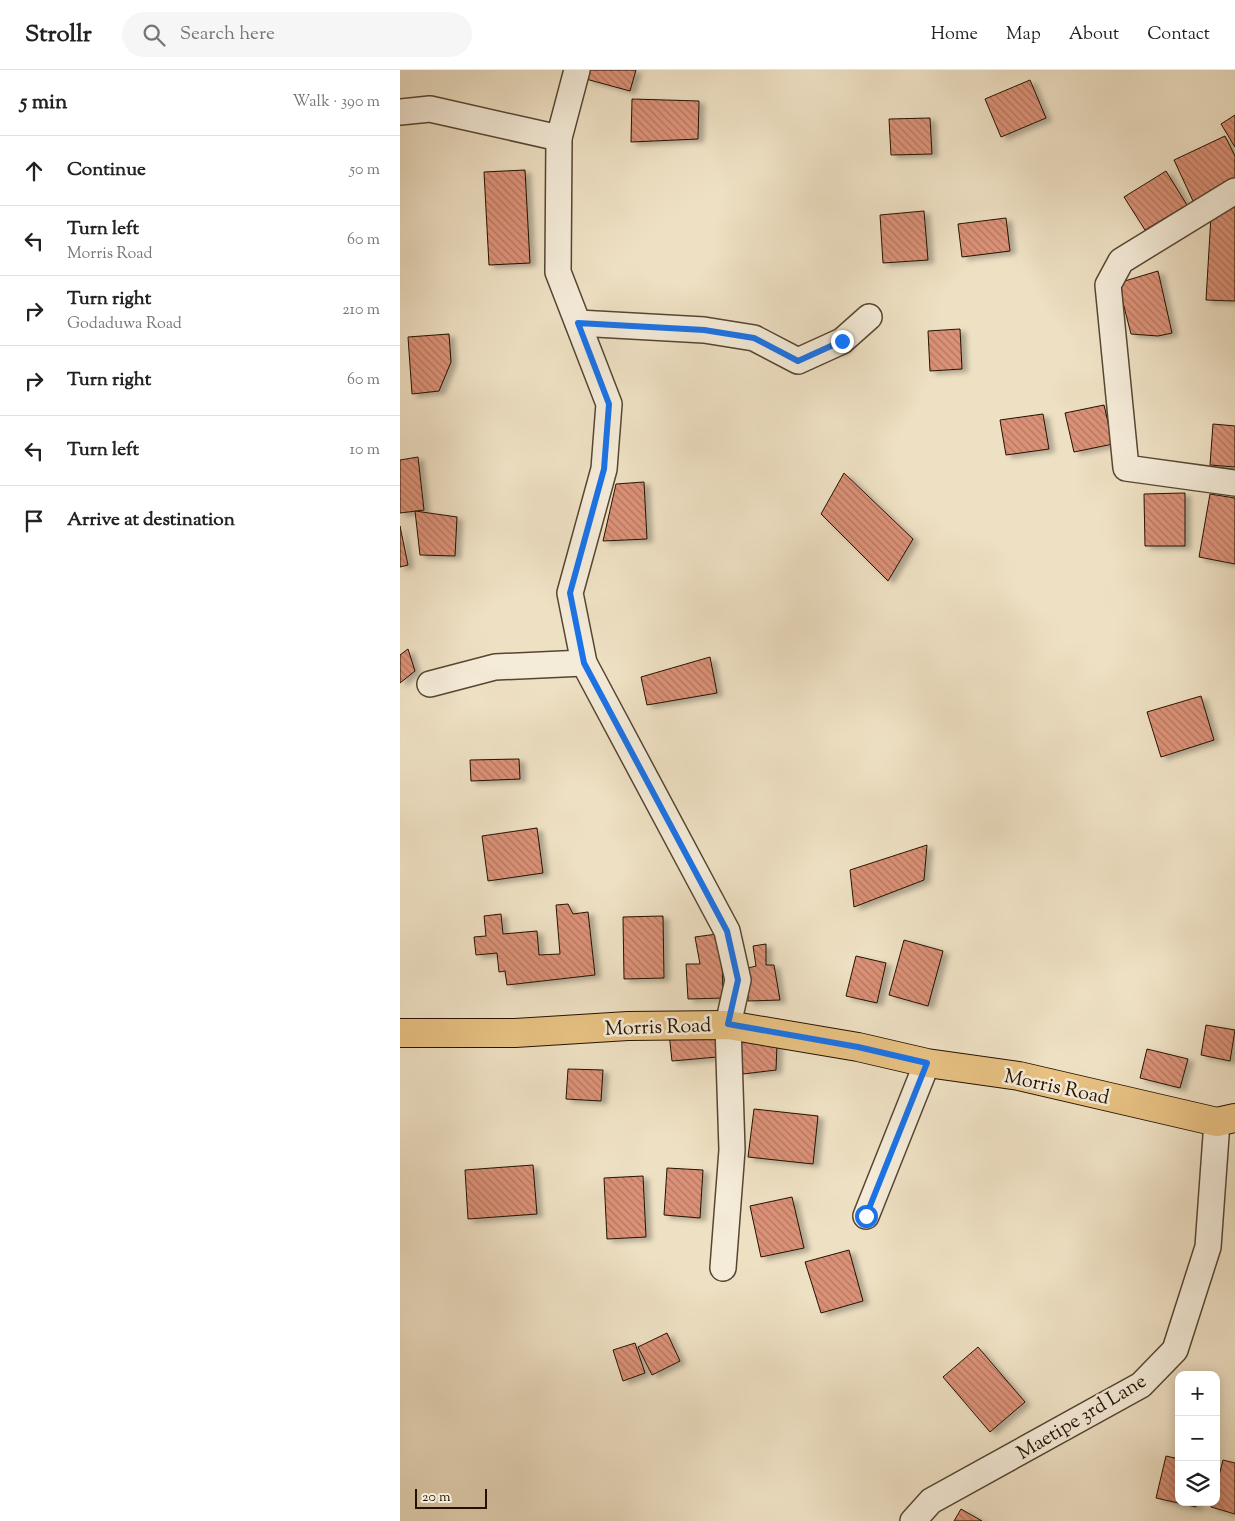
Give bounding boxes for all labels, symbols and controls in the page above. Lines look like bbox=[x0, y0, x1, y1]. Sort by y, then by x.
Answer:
search box bbox=[122, 12, 472, 57]
text: Strollr bbox=[25, 18, 92, 52]
icon: search bbox=[140, 21, 168, 49]
text: Search here bbox=[180, 21, 275, 48]
text: Home bbox=[931, 22, 978, 48]
text: Map bbox=[1006, 22, 1041, 48]
text: About bbox=[1069, 22, 1119, 48]
text: Contact bbox=[1147, 22, 1210, 48]
text: 5 min bbox=[20, 88, 67, 118]
text: Walk · 390 m bbox=[292, 91, 380, 114]
icon: ahead bbox=[20, 157, 48, 185]
text: Continue bbox=[67, 157, 146, 184]
text: 50 m bbox=[349, 159, 380, 182]
text: Turn left bbox=[67, 216, 139, 243]
icon: left bbox=[20, 227, 48, 255]
text: 60 m bbox=[347, 229, 380, 252]
text: Morris Road bbox=[67, 243, 152, 266]
text: Turn right bbox=[67, 286, 151, 313]
icon: right bbox=[20, 297, 48, 325]
text: 210 m bbox=[342, 299, 380, 322]
text: Godaduwa Road bbox=[67, 313, 182, 336]
route end bbox=[831, 330, 854, 353]
icon: right bbox=[20, 367, 48, 395]
text: Turn right bbox=[67, 367, 151, 394]
text: 60 m bbox=[347, 369, 380, 392]
icon: left bbox=[20, 437, 48, 465]
text: Turn left bbox=[67, 437, 139, 464]
text: 10 m bbox=[350, 439, 380, 462]
icon: arrive bbox=[20, 507, 48, 535]
text: Arrive at destination bbox=[67, 507, 235, 534]
street label: Morris Road bbox=[604, 1012, 712, 1045]
street label: Morris Road bbox=[1001, 1063, 1112, 1114]
route start bbox=[855, 1205, 878, 1228]
street label: Maetipe 3rd Lane bbox=[1012, 1368, 1153, 1468]
map controls bbox=[1175, 1371, 1220, 1506]
button: + bbox=[1175, 1371, 1220, 1416]
button: − bbox=[1175, 1416, 1220, 1461]
button: layers bbox=[1175, 1461, 1220, 1506]
scale bar bbox=[415, 1486, 488, 1509]
text: 20 m bbox=[422, 1488, 451, 1508]

